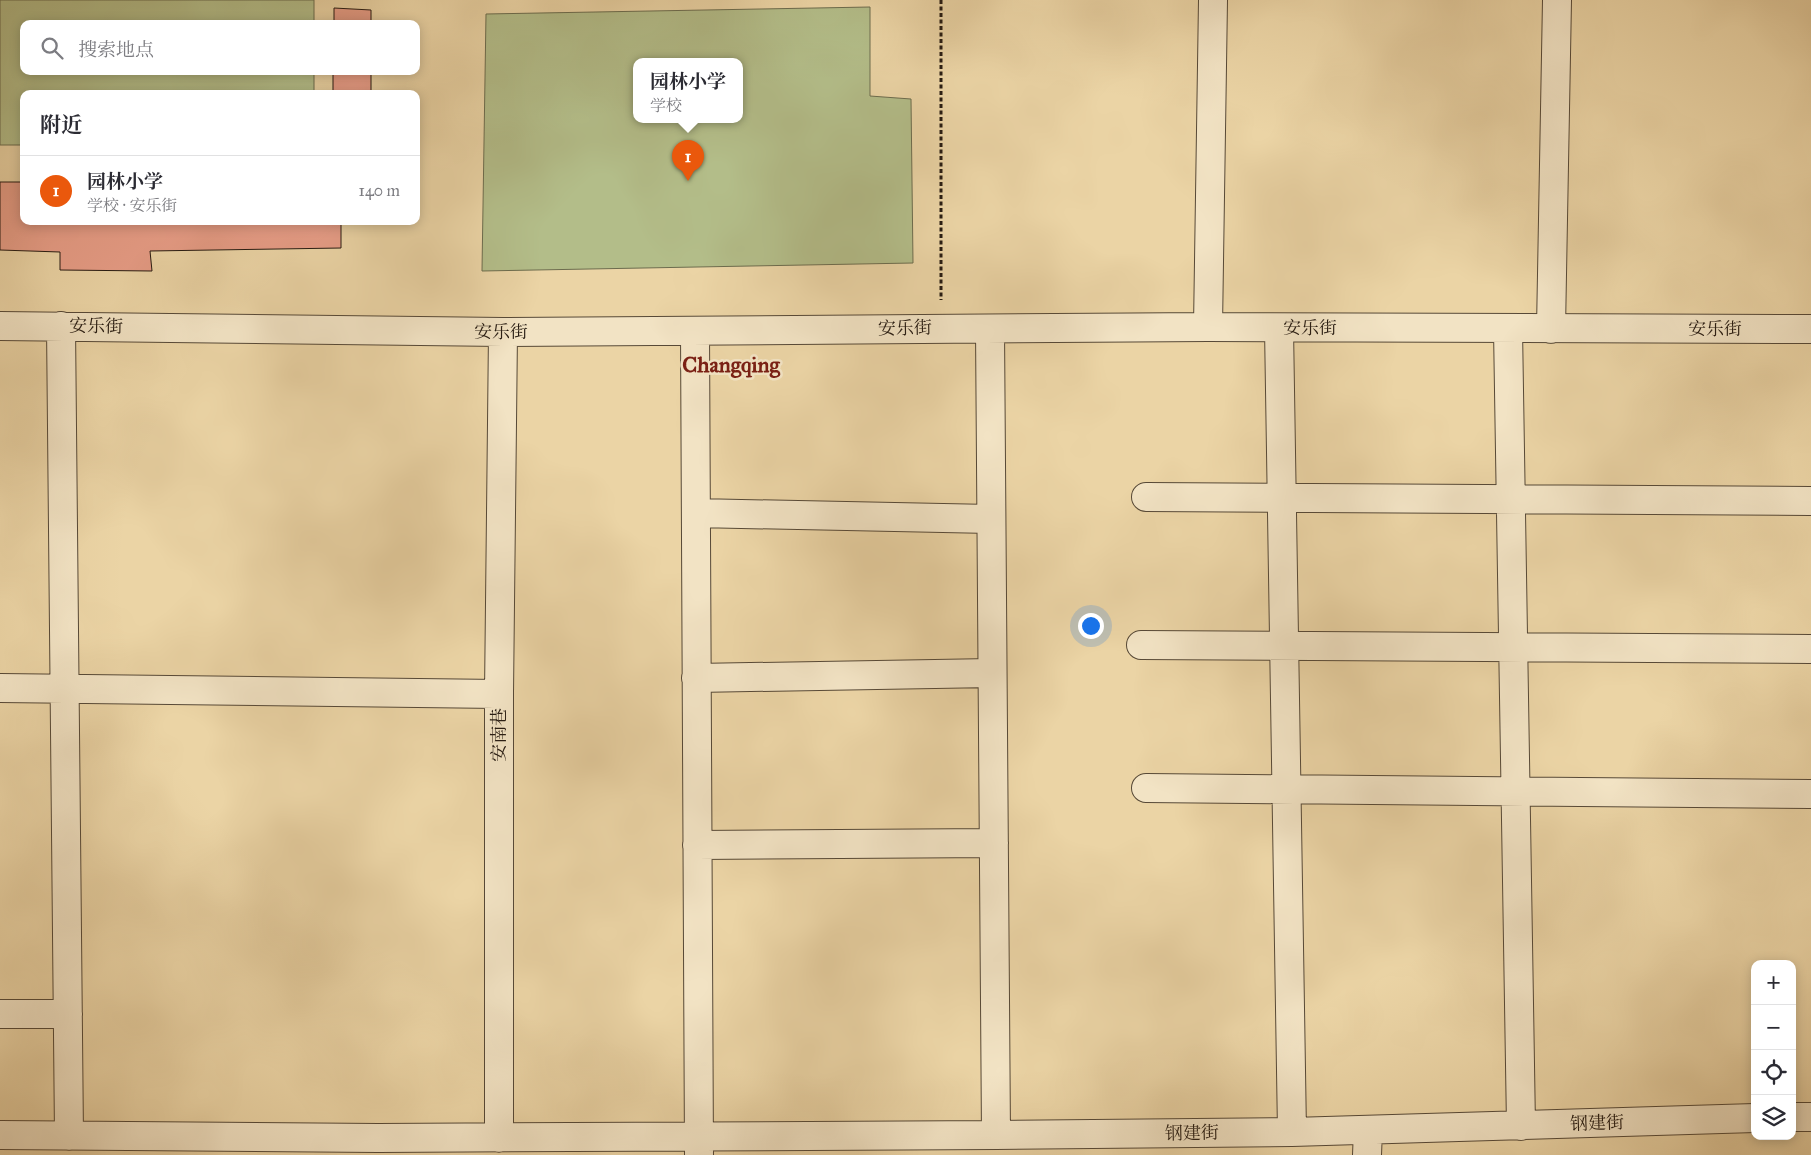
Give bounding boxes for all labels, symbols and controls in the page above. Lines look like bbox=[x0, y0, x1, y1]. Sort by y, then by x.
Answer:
search box bbox=[20, 20, 420, 75]
icon: search bbox=[38, 34, 66, 62]
text: 搜索地点 bbox=[78, 38, 154, 61]
popup bbox=[633, 58, 743, 123]
text: 园林小学 bbox=[650, 70, 726, 93]
text: 学校 bbox=[650, 96, 682, 115]
text: 附近 bbox=[40, 112, 82, 138]
pin: 1 bbox=[672, 140, 704, 181]
text: 园林小学 bbox=[87, 170, 163, 193]
text: 1 bbox=[53, 181, 59, 200]
text: 140 m bbox=[359, 181, 400, 200]
text: 学校 · 安乐街 bbox=[87, 196, 177, 215]
street label: 安乐街 bbox=[69, 315, 123, 337]
street label: 安乐街 bbox=[878, 317, 932, 339]
street label: 安乐街 bbox=[1283, 317, 1337, 339]
street label: 安乐街 bbox=[1688, 318, 1742, 340]
street label: 安乐街 bbox=[474, 321, 528, 343]
district label: Changqing bbox=[682, 351, 780, 378]
your location bbox=[1078, 613, 1104, 639]
street label: 安南巷 bbox=[488, 708, 510, 762]
map controls bbox=[1751, 960, 1796, 1140]
button: + bbox=[1751, 960, 1796, 1005]
button: − bbox=[1751, 1005, 1796, 1050]
button: locate bbox=[1751, 1050, 1796, 1095]
button: layers bbox=[1751, 1095, 1796, 1140]
street label: 钢建街 bbox=[1570, 1111, 1624, 1135]
street label: 钢建街 bbox=[1165, 1122, 1219, 1144]

